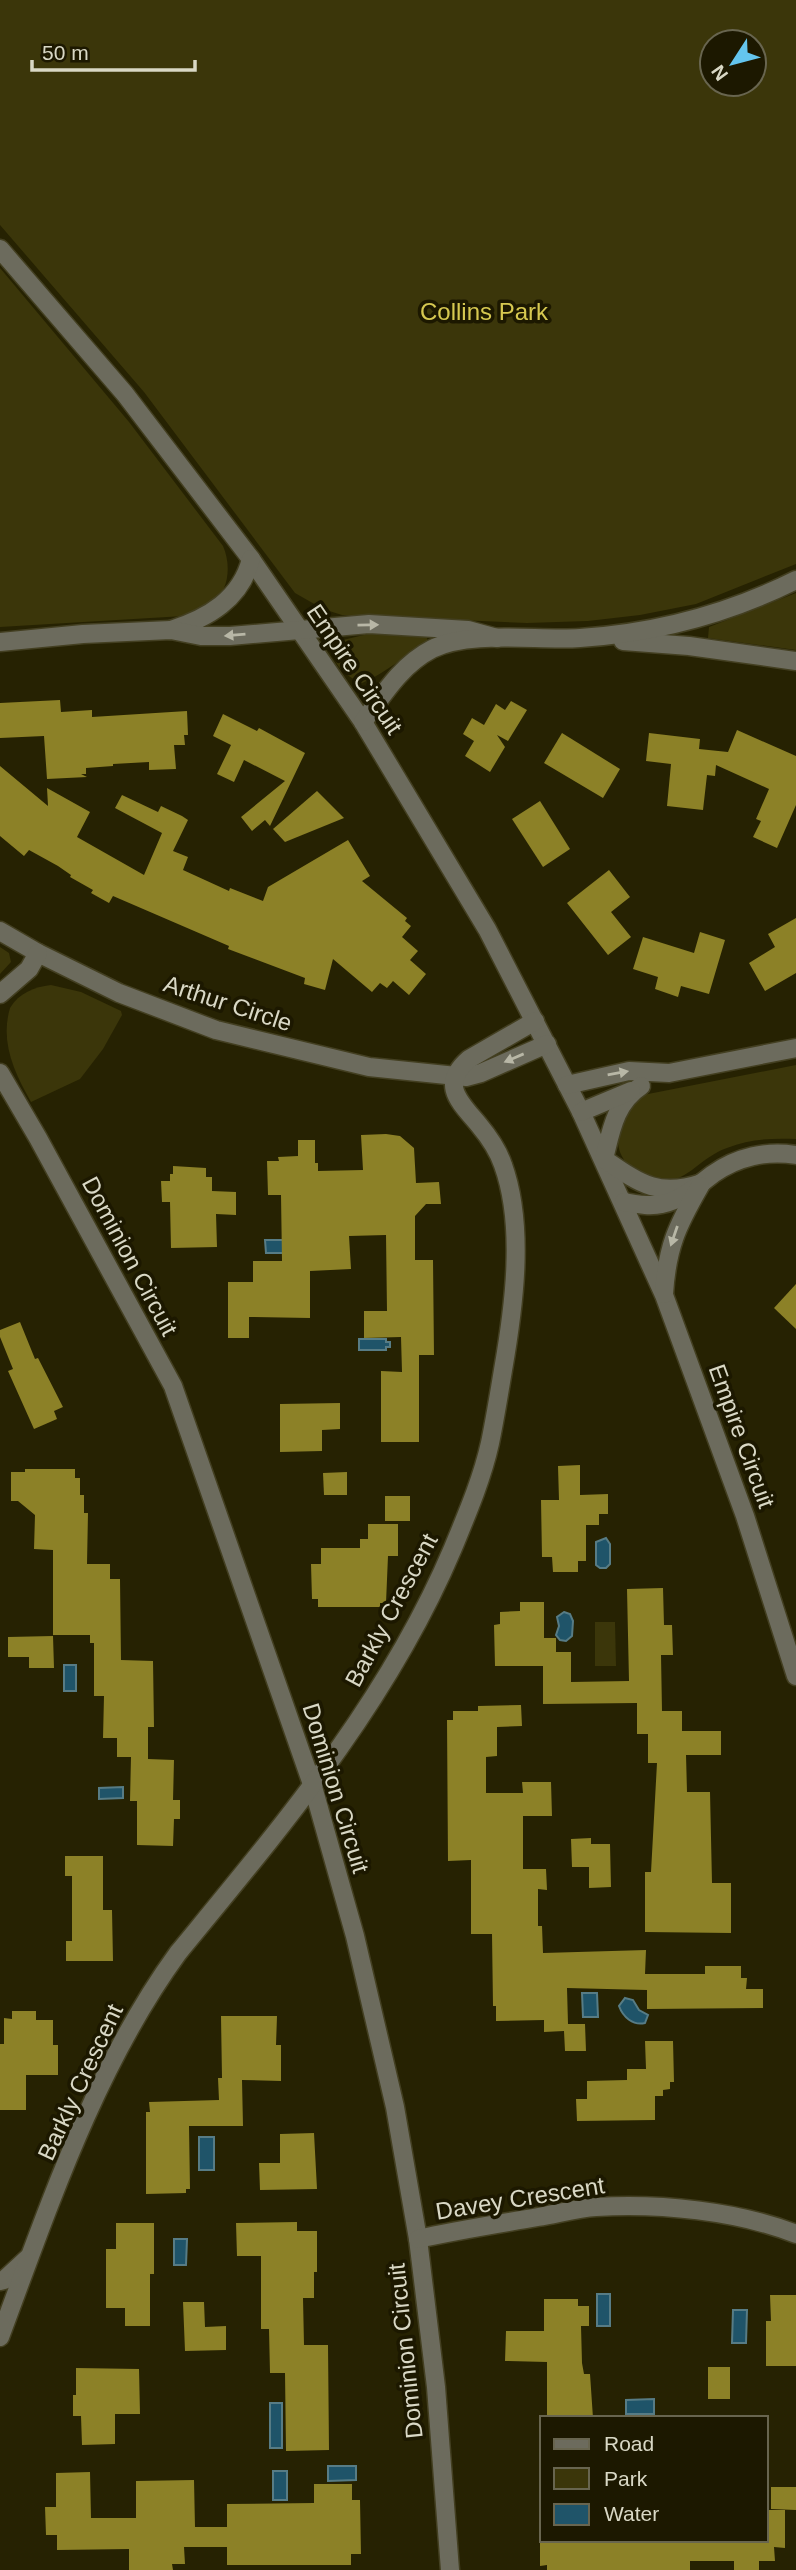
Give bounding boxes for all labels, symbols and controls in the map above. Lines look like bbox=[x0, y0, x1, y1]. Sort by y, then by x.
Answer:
scale bar bbox=[32, 28, 194, 72]
north arrow bbox=[698, 28, 768, 98]
text: 50 m bbox=[42, 41, 89, 64]
text: N bbox=[707, 61, 732, 84]
park label: Collins Park bbox=[420, 298, 549, 325]
street label: Empire Circuit bbox=[302, 599, 409, 739]
one-way arrow bbox=[357, 619, 379, 631]
one-way arrow bbox=[224, 630, 246, 641]
street label: Arthur Circle bbox=[160, 970, 296, 1036]
one-way arrow bbox=[503, 1053, 524, 1064]
one-way arrow bbox=[607, 1067, 629, 1078]
street label: Dominion Circuit bbox=[77, 1172, 183, 1340]
one-way arrow bbox=[668, 1226, 679, 1247]
street label: Empire Circuit bbox=[704, 1361, 781, 1512]
street label: Barkly Crescent bbox=[339, 1529, 443, 1691]
street label: Dominion Circuit bbox=[297, 1700, 375, 1876]
street label: Barkly Crescent bbox=[32, 1999, 128, 2164]
street label: Davey Crescent bbox=[434, 2171, 607, 2225]
street label: Dominion Circuit bbox=[382, 2262, 428, 2440]
legend bbox=[540, 2416, 768, 2542]
text: Road bbox=[604, 2432, 654, 2455]
text: Park bbox=[604, 2467, 648, 2490]
text: Water bbox=[604, 2502, 659, 2525]

